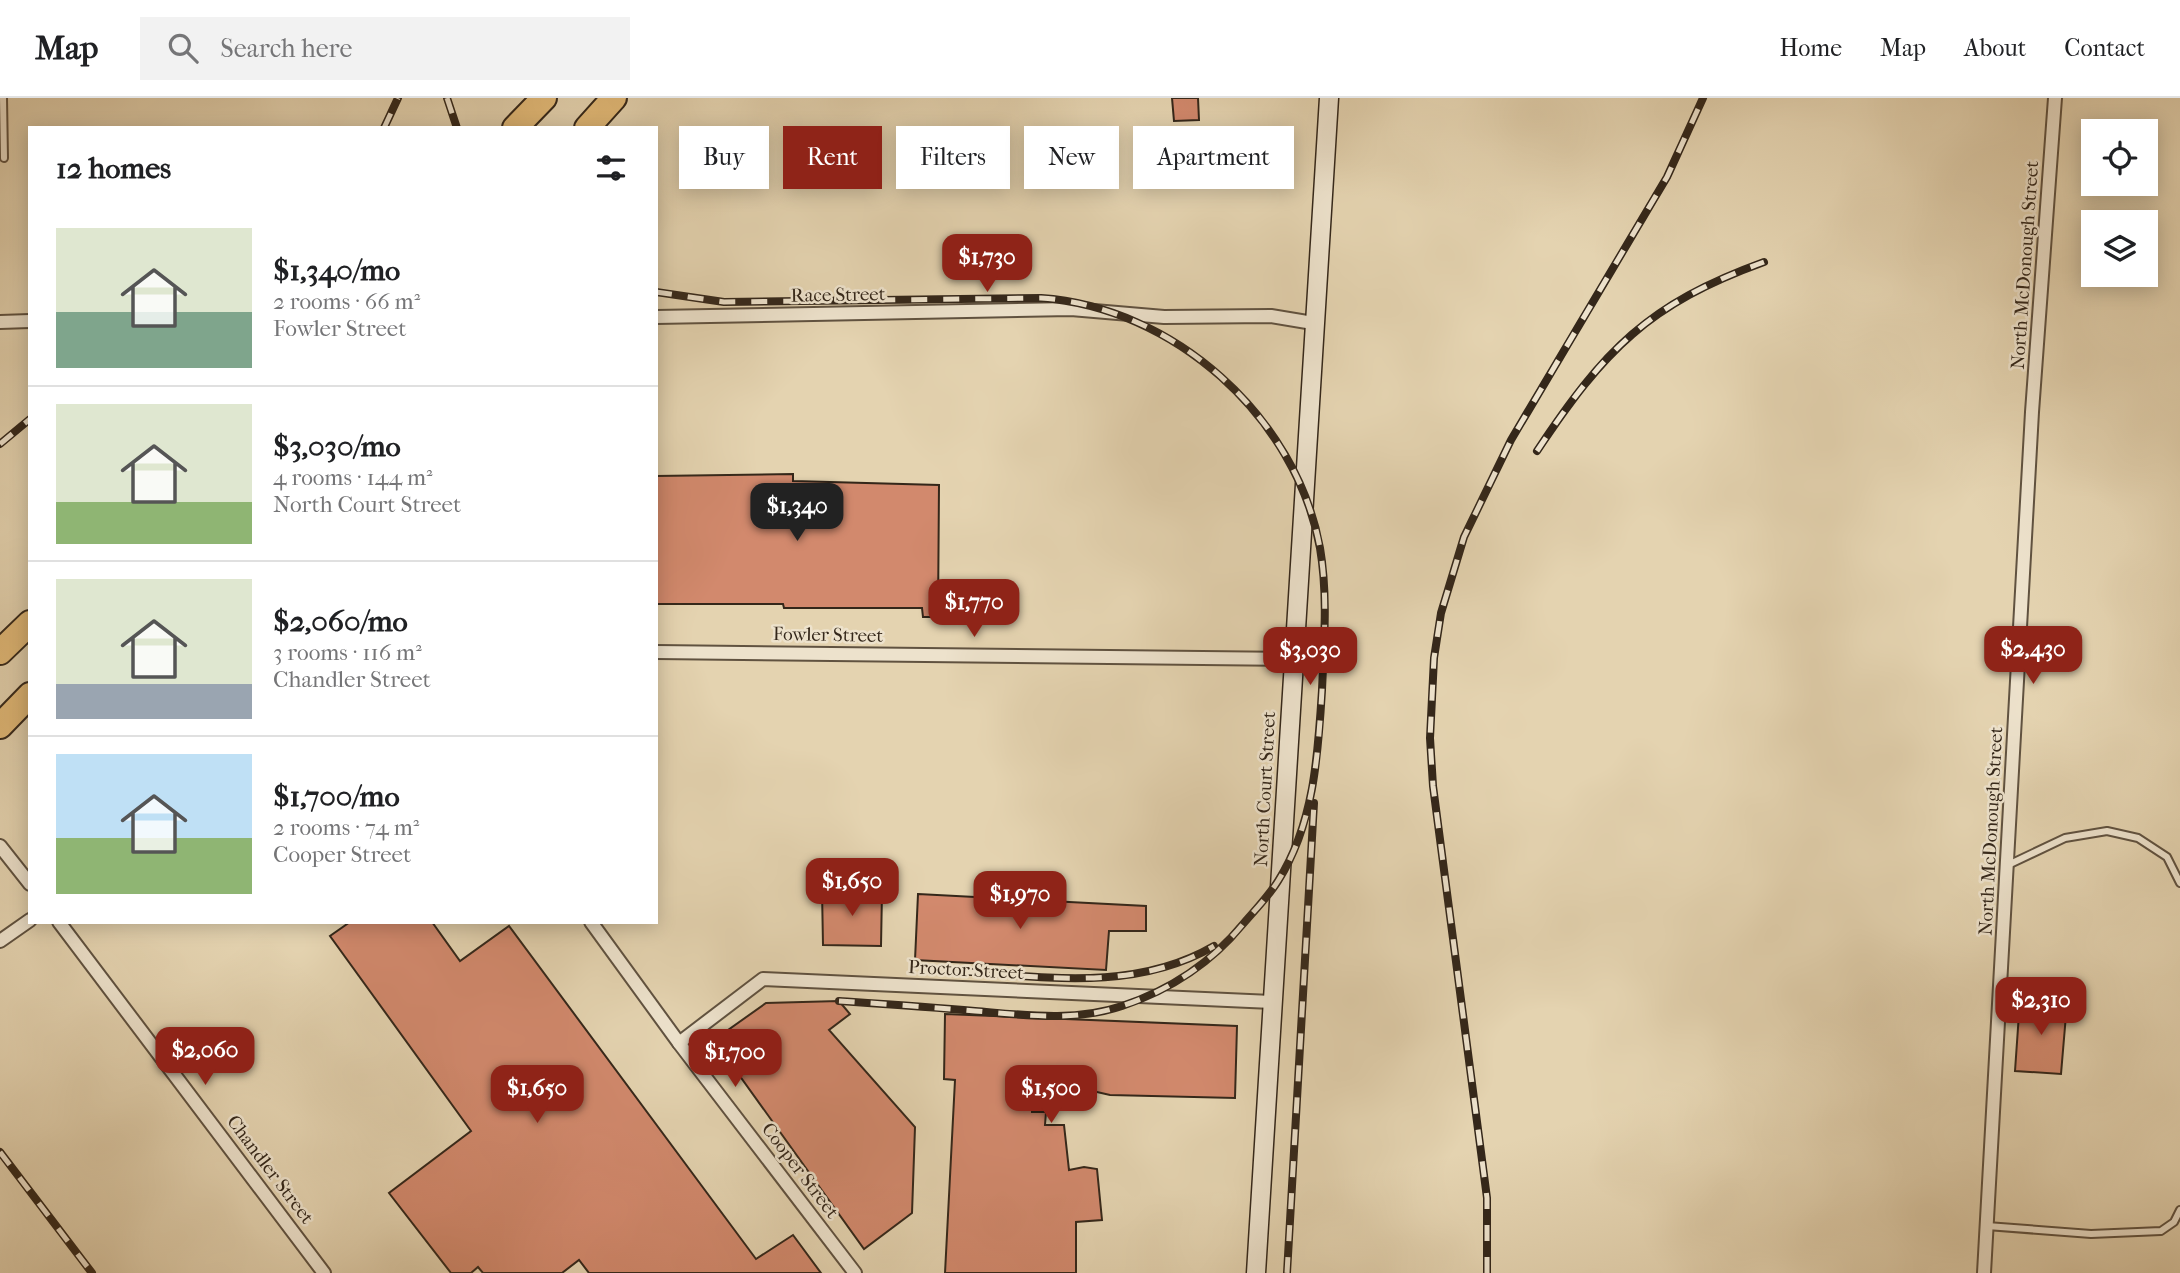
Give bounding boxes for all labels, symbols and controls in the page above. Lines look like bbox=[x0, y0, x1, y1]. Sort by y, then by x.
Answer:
search box bbox=[140, 17, 630, 80]
text: Map bbox=[35, 29, 98, 68]
icon: search bbox=[164, 29, 202, 67]
text: Search here bbox=[220, 33, 352, 64]
text: Home bbox=[1780, 34, 1842, 62]
text: Map bbox=[1880, 34, 1926, 62]
text: About bbox=[1964, 34, 2026, 62]
text: Contact bbox=[2064, 34, 2145, 62]
map controls bbox=[2081, 119, 2158, 287]
button: locate bbox=[2081, 119, 2158, 196]
chip: Buy bbox=[679, 126, 769, 189]
chip: Rent bbox=[783, 126, 882, 189]
chip: Filters bbox=[896, 126, 1010, 189]
chip: New bbox=[1024, 126, 1119, 189]
chip: Apartment bbox=[1133, 126, 1294, 189]
icon: filters bbox=[592, 149, 630, 187]
text: 12 homes bbox=[56, 151, 171, 186]
street label: North McDonough Street bbox=[2007, 160, 2043, 370]
button: layers bbox=[2081, 210, 2158, 287]
pin: $1,730 bbox=[930, 234, 1044, 294]
text: $1,730 bbox=[958, 243, 1016, 270]
text: $1,340/mo bbox=[273, 253, 400, 288]
icon: home bbox=[112, 256, 196, 340]
street label: Race Street bbox=[790, 283, 886, 307]
text: 2 rooms · 66 m² bbox=[273, 288, 420, 315]
text: Fowler Street bbox=[273, 315, 406, 342]
text: $3,030/mo bbox=[273, 429, 401, 464]
icon: home bbox=[112, 432, 196, 516]
text: 4 rooms · 144 m² bbox=[273, 464, 433, 491]
pin: $1,340 bbox=[740, 484, 854, 543]
text: North Court Street bbox=[273, 491, 461, 518]
text: $1,340 bbox=[766, 492, 828, 519]
pin: $1,770 bbox=[917, 580, 1031, 639]
text: $1,770 bbox=[944, 588, 1004, 615]
text: $2,060/mo bbox=[273, 604, 408, 639]
icon: home bbox=[112, 607, 196, 691]
street label: Fowler Street bbox=[773, 623, 883, 647]
pin: $2,430 bbox=[1976, 626, 2090, 686]
pin: $3,030 bbox=[1253, 628, 1367, 687]
text: $2,430 bbox=[2000, 635, 2066, 662]
text: $3,030 bbox=[1279, 636, 1341, 663]
text: 3 rooms · 116 m² bbox=[273, 639, 422, 666]
text: Chandler Street bbox=[273, 666, 431, 693]
street label: North Court Street bbox=[1250, 711, 1280, 867]
street label: North McDonough Street bbox=[1975, 726, 2007, 936]
text: $1,700/mo bbox=[273, 779, 400, 814]
icon: home bbox=[112, 782, 196, 866]
text: 2 rooms · 74 m² bbox=[273, 814, 419, 841]
text: Cooper Street bbox=[273, 841, 411, 868]
pin: $1,650 bbox=[795, 858, 909, 918]
text: $1,650 bbox=[822, 867, 882, 894]
pin: $1,970 bbox=[963, 872, 1077, 931]
text: $1,970 bbox=[990, 880, 1050, 907]
street label: Proctor Street bbox=[907, 956, 1025, 984]
pin: $2,310 bbox=[1984, 978, 2098, 1037]
text: $2,310 bbox=[2011, 986, 2071, 1013]
pin: $2,060 bbox=[148, 1028, 262, 1087]
pin: $1,700 bbox=[678, 1030, 792, 1089]
text: $2,060 bbox=[171, 1036, 239, 1063]
text: $1,700 bbox=[705, 1038, 765, 1065]
pin: $1,650 bbox=[480, 1066, 594, 1125]
pin: $1,500 bbox=[994, 1066, 1108, 1125]
text: $1,650 bbox=[507, 1074, 567, 1101]
text: $1,500 bbox=[1021, 1074, 1081, 1101]
street label: Chandler Street bbox=[222, 1111, 318, 1228]
street label: Cooper Street bbox=[757, 1118, 843, 1223]

